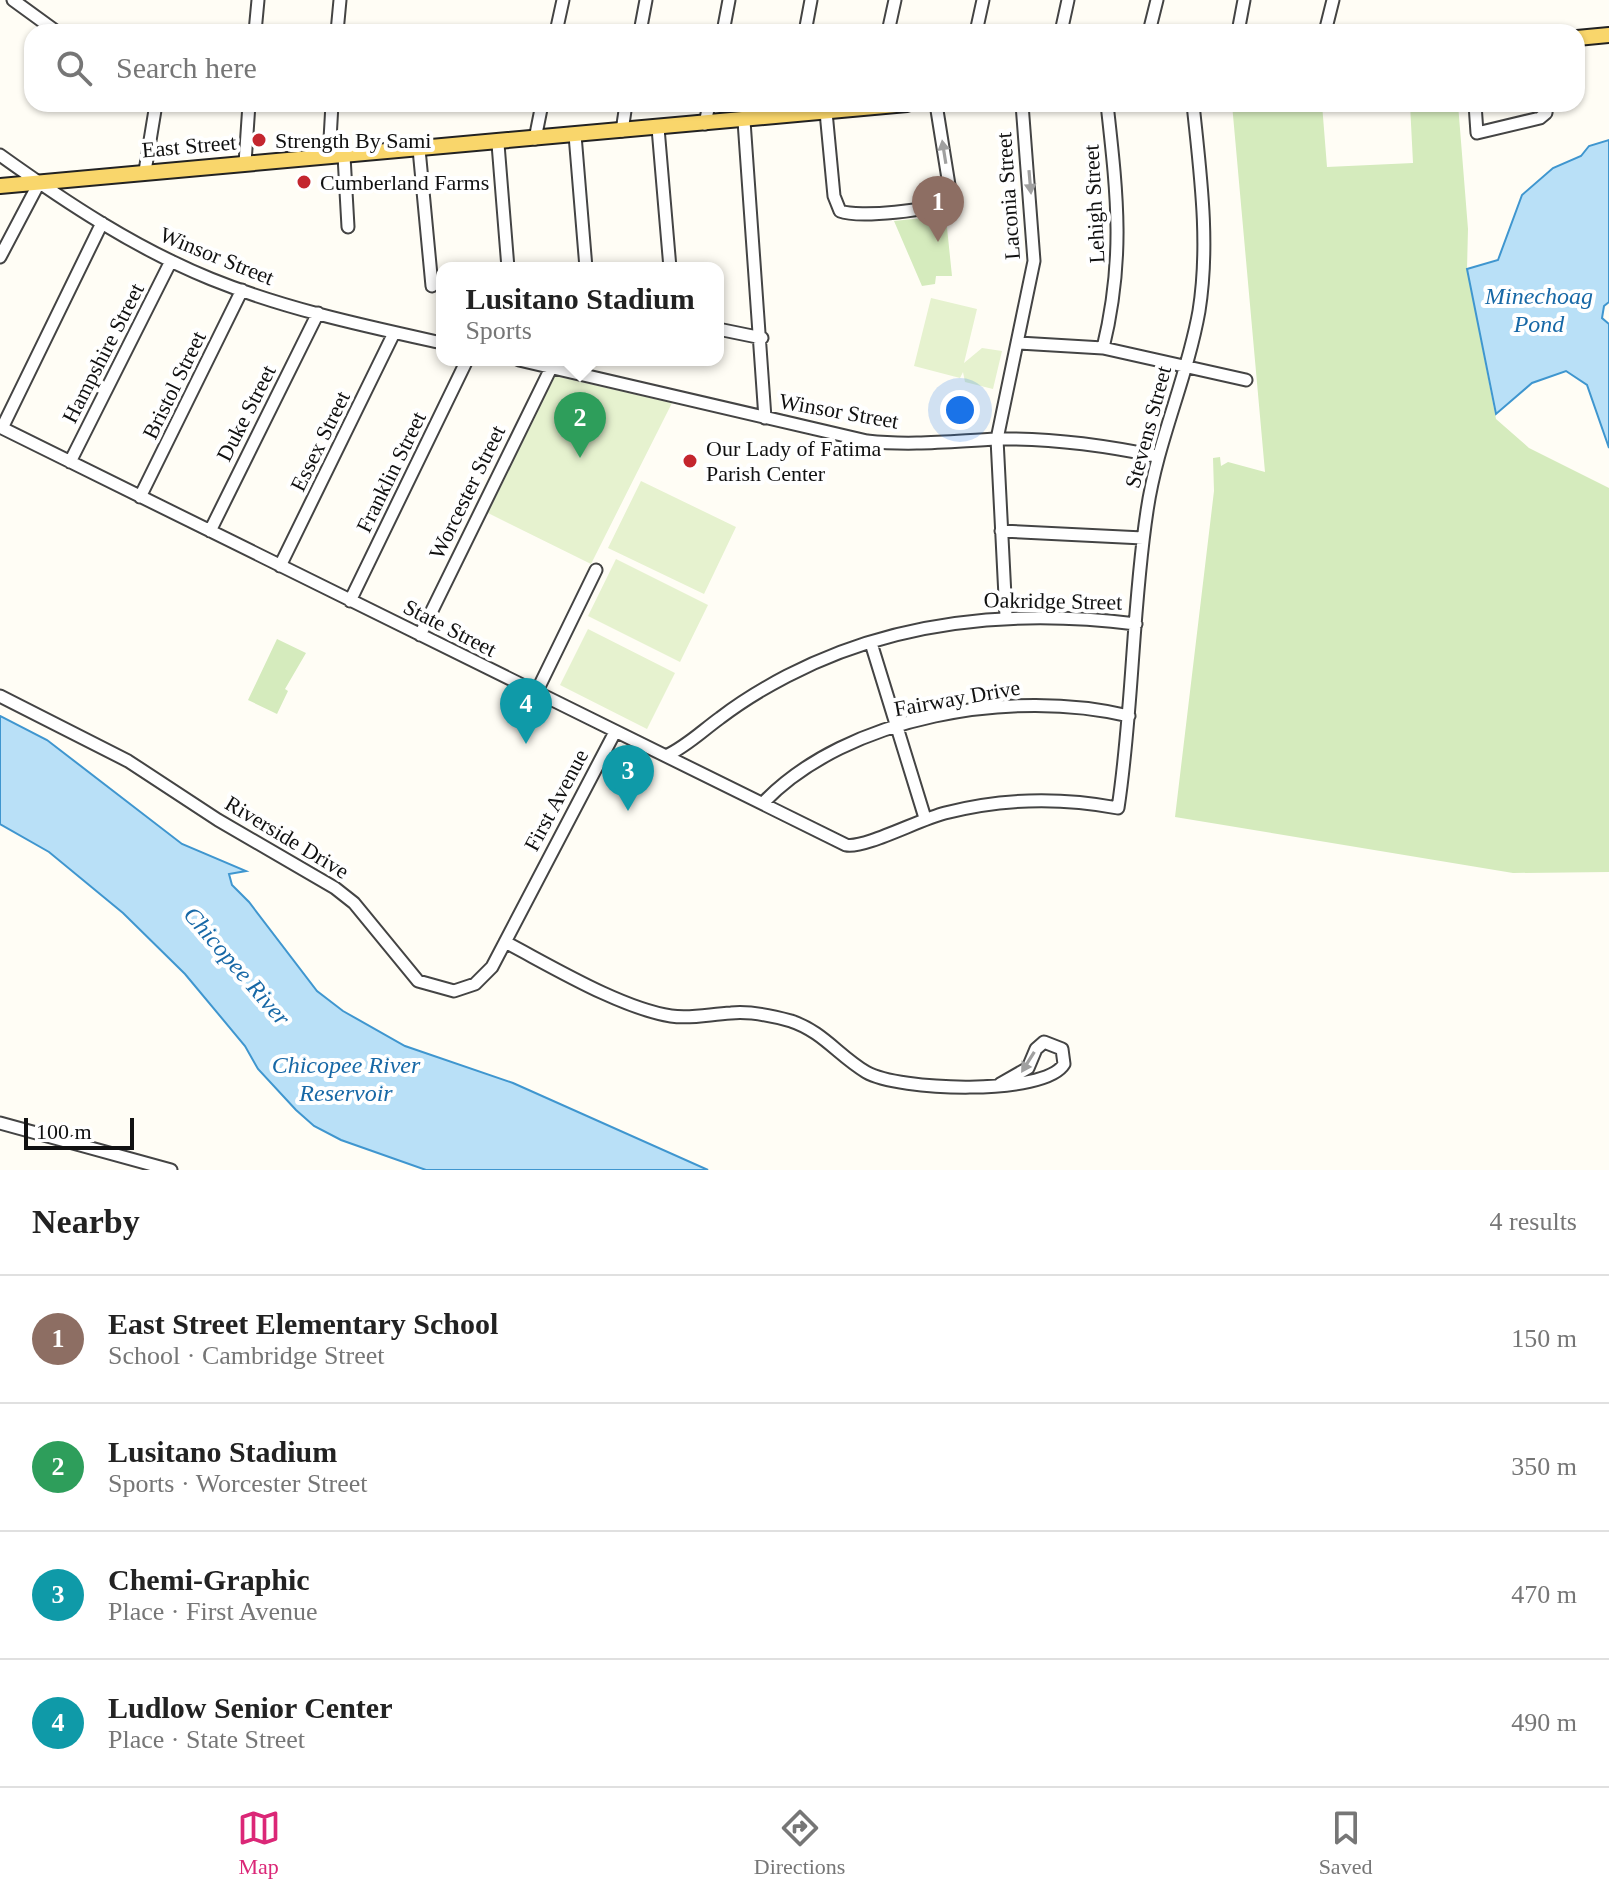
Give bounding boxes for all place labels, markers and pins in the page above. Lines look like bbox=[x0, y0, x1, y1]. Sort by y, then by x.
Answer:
place label: Strength By Sami bbox=[275, 128, 431, 153]
marker: Strength By Sami bbox=[250, 131, 268, 149]
place label: Cumberland Farms bbox=[320, 170, 489, 195]
marker: Cumberland Farms bbox=[295, 173, 313, 191]
pin: 1 bbox=[912, 176, 964, 242]
pin: 2 bbox=[554, 392, 606, 458]
place label: Our Lady of Fatima Parish Center bbox=[706, 436, 882, 486]
marker: Our Lady of Fatima Parish Center bbox=[681, 452, 699, 470]
pin: 4 bbox=[500, 678, 552, 744]
pin: 3 bbox=[602, 745, 654, 811]

